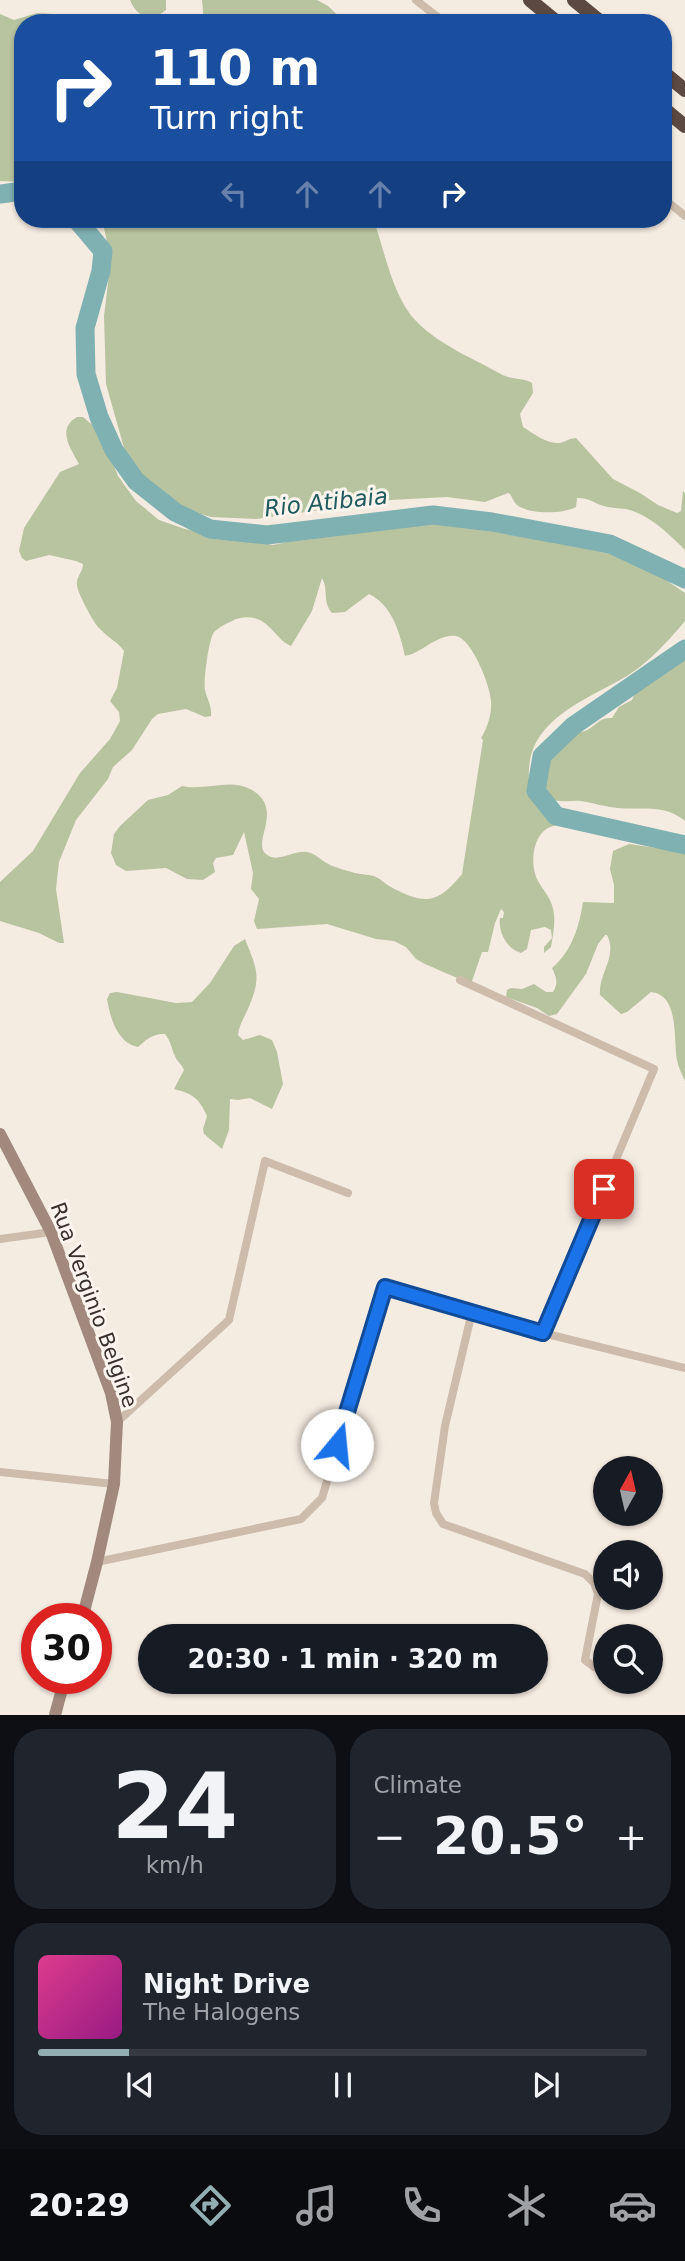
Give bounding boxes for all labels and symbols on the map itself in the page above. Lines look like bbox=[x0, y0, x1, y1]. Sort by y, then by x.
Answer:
water label: Rio Atibaia bbox=[263, 483, 389, 521]
pin bbox=[574, 1159, 634, 1219]
street label: Rua Verginio Belgine bbox=[46, 1199, 142, 1411]
position arrow bbox=[300, 1408, 374, 1482]
north arrow bbox=[593, 1456, 663, 1526]
speed limit sign: 30 bbox=[21, 1603, 112, 1694]

